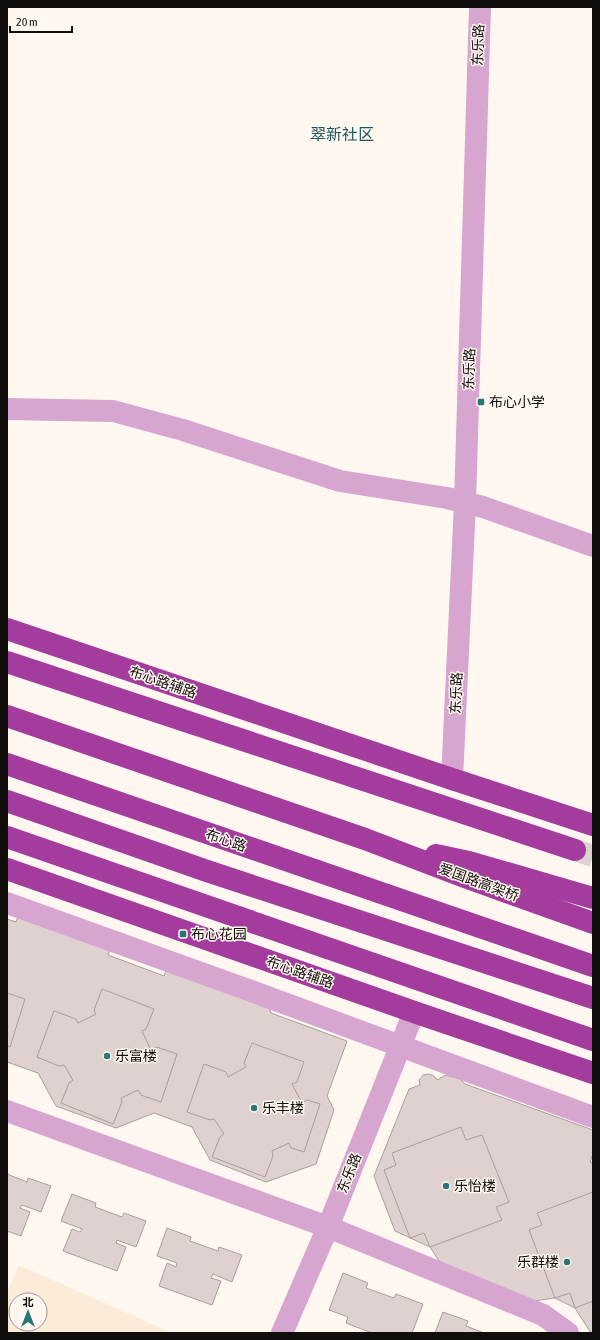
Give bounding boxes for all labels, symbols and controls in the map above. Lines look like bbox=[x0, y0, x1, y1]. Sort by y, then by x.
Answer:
scale bar bbox=[10, 8, 72, 34]
text: 20 m bbox=[16, 15, 38, 29]
street label: 东乐路 bbox=[469, 24, 487, 66]
district label: 翠新社区 bbox=[310, 125, 374, 143]
street label: 东乐路 bbox=[460, 348, 478, 390]
place label: 布心小学 bbox=[489, 394, 545, 410]
marker: 布心小学 bbox=[476, 397, 486, 407]
street label: 布心路辅路 bbox=[127, 663, 199, 701]
street label: 东乐路 bbox=[447, 672, 465, 714]
street label: 布心路 bbox=[204, 826, 248, 854]
street label: 爱国路高架桥 bbox=[437, 860, 521, 904]
place label: 布心花园 bbox=[191, 926, 247, 942]
marker: 布心花园 bbox=[178, 929, 188, 939]
street label: 布心路辅路 bbox=[264, 953, 336, 991]
place label: 乐富楼 bbox=[115, 1048, 157, 1064]
marker: 乐富楼 bbox=[102, 1051, 112, 1061]
place label: 乐丰楼 bbox=[262, 1100, 304, 1116]
marker: 乐丰楼 bbox=[249, 1103, 259, 1113]
street label: 东乐路 bbox=[334, 1151, 364, 1195]
place label: 乐怡楼 bbox=[454, 1178, 496, 1194]
marker: 乐怡楼 bbox=[441, 1181, 451, 1191]
place label: 乐群楼 bbox=[517, 1254, 559, 1270]
marker: 乐群楼 bbox=[562, 1257, 572, 1267]
north arrow bbox=[8, 1292, 48, 1332]
text: 北 bbox=[23, 1296, 34, 1308]

